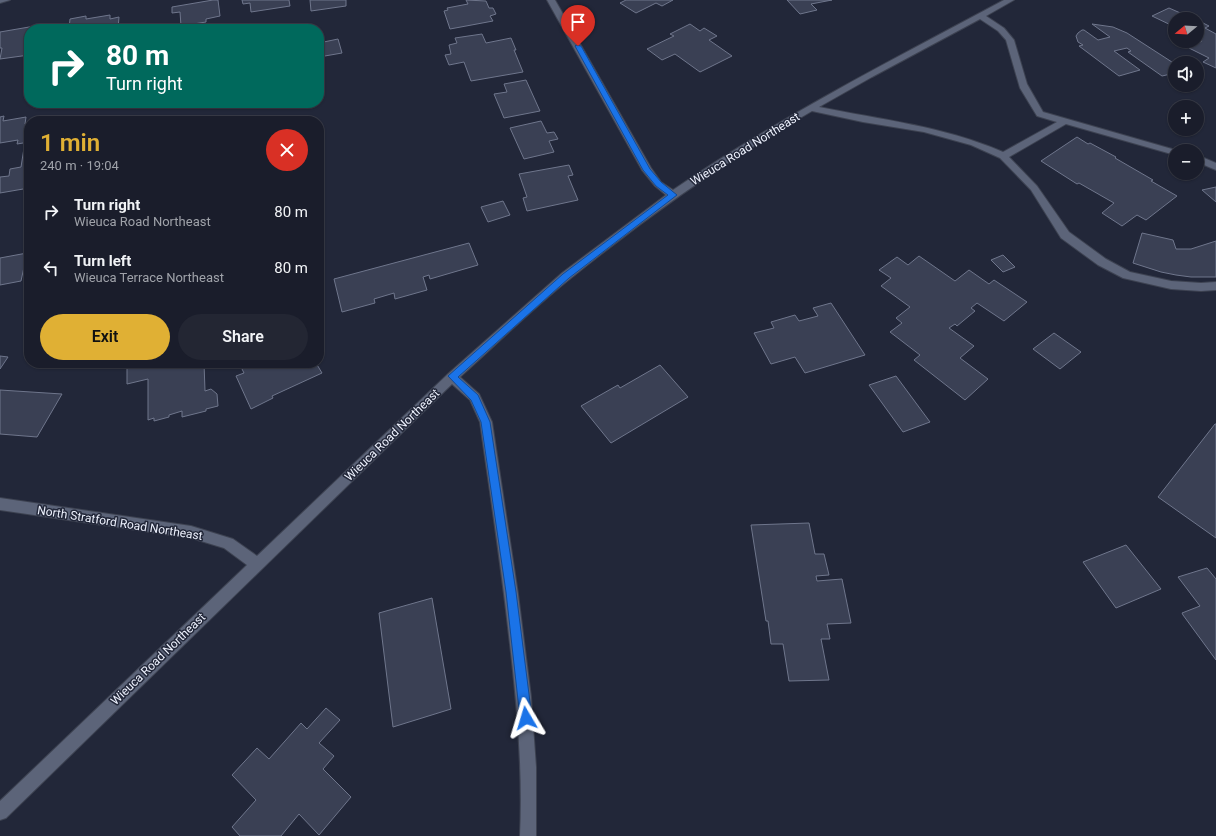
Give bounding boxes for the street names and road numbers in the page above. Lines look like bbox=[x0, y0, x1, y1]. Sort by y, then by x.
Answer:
street label: Wieuca Road Northeast bbox=[688, 110, 802, 188]
street label: Wieuca Road Northeast bbox=[342, 386, 442, 484]
street label: North Stratford Road Northeast bbox=[36, 503, 204, 543]
street label: Wieuca Road Northeast bbox=[108, 610, 208, 708]

